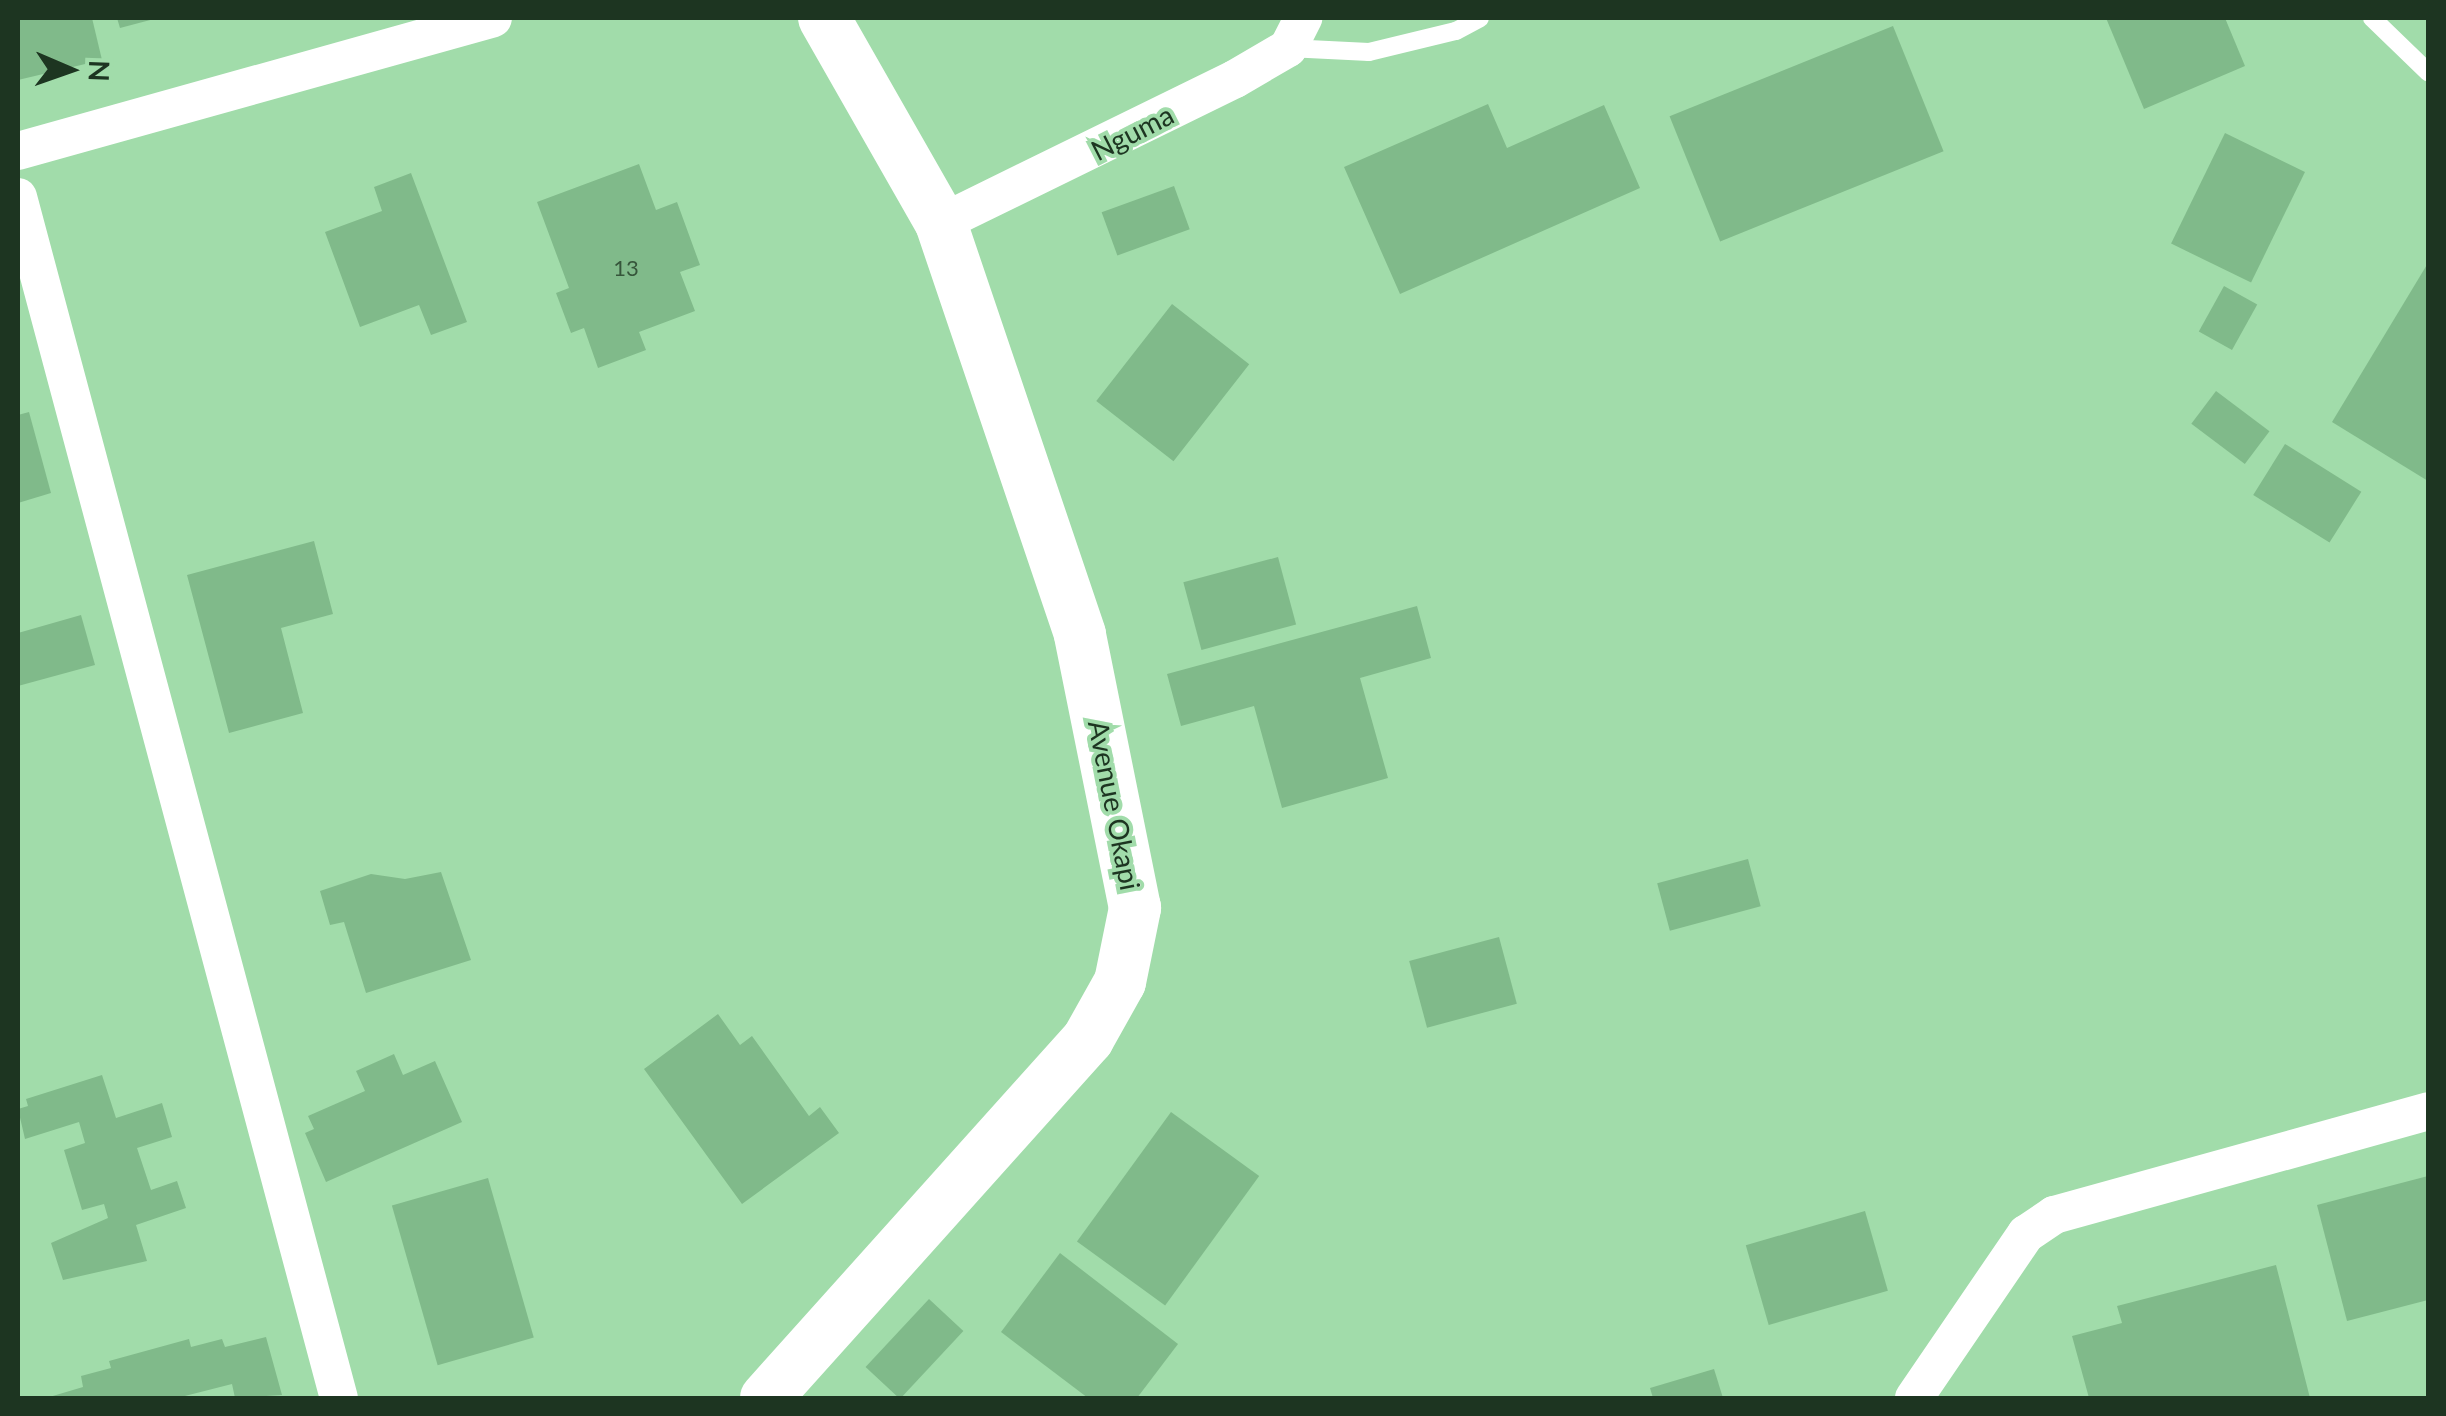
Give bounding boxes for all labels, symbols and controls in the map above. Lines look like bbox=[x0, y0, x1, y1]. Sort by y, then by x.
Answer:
north arrow bbox=[20, 20, 120, 120]
text: N bbox=[83, 60, 117, 82]
street label: Nguma bbox=[1085, 97, 1179, 167]
house number: 13 bbox=[613, 255, 639, 281]
street label: Avenue Okapi bbox=[1082, 717, 1148, 893]

